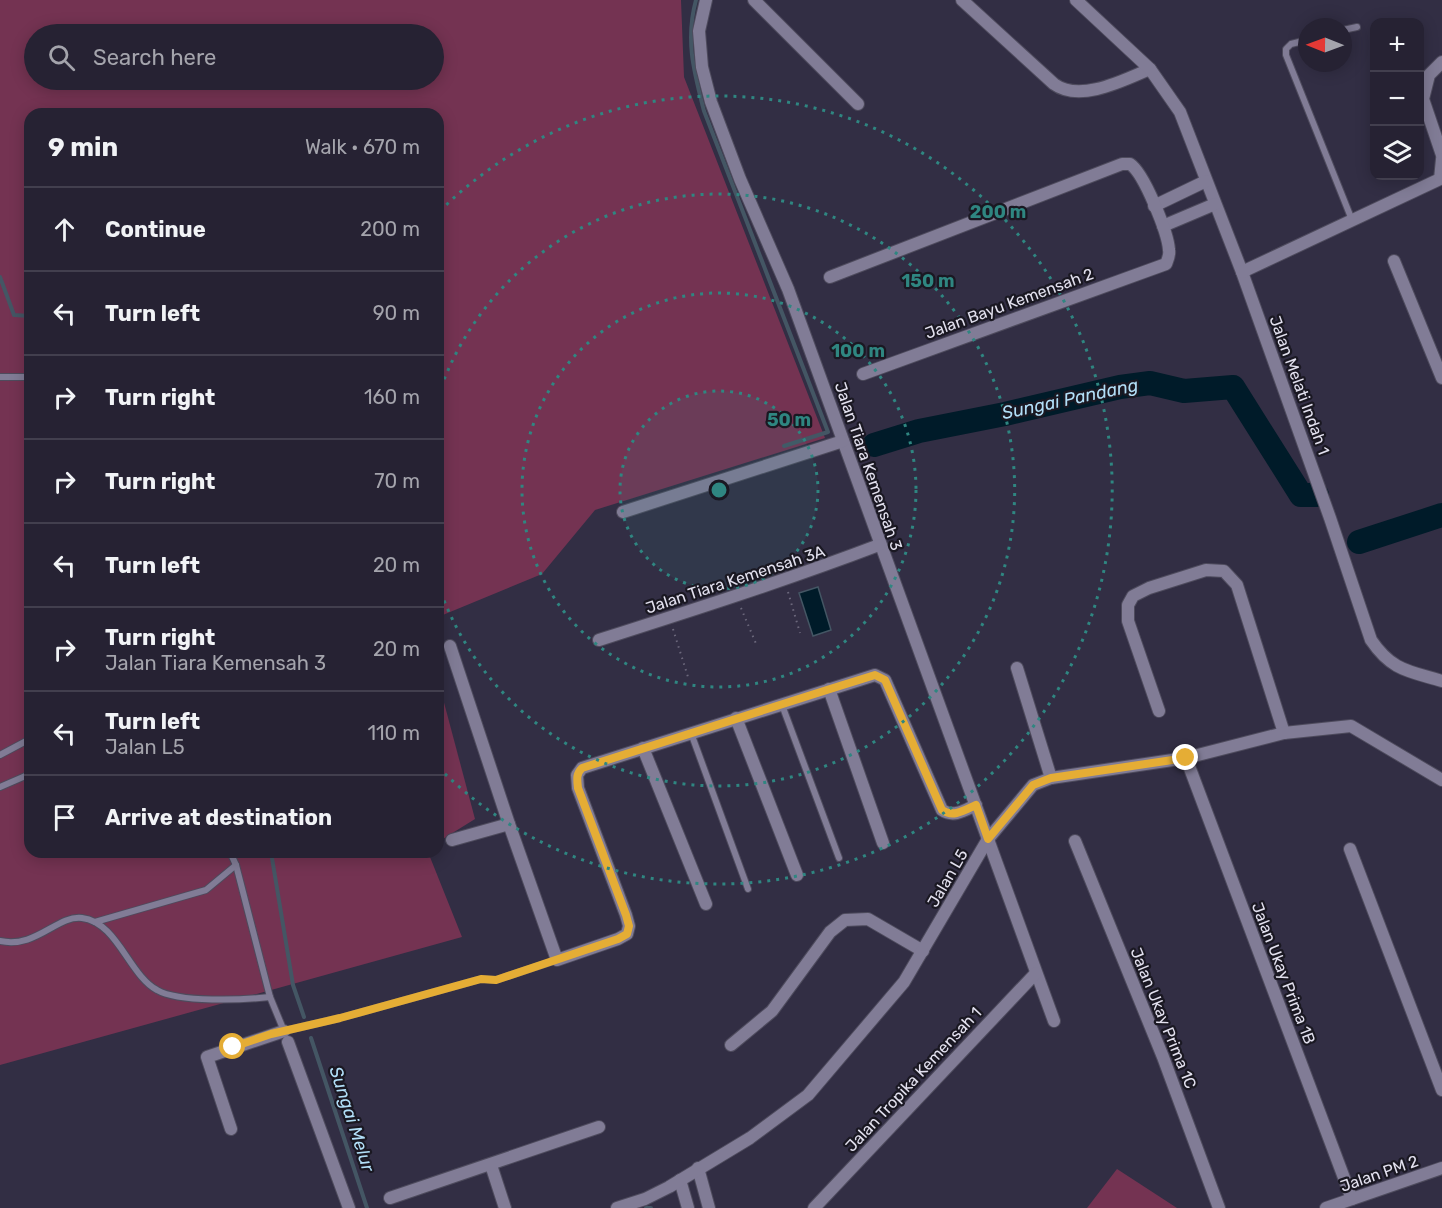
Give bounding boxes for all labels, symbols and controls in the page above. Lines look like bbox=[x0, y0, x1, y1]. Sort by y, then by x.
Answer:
north arrow bbox=[1298, 18, 1352, 72]
map controls bbox=[1370, 18, 1424, 180]
button: + bbox=[1370, 18, 1424, 72]
search box bbox=[24, 24, 444, 90]
icon: search bbox=[45, 41, 78, 74]
text: Search here bbox=[93, 44, 216, 71]
button: − bbox=[1370, 72, 1424, 126]
button: layers bbox=[1370, 126, 1424, 180]
text: 9 min bbox=[48, 132, 118, 163]
text: Walk · 670 m bbox=[305, 135, 420, 159]
text: 200 m bbox=[970, 201, 1026, 223]
icon: ahead bbox=[48, 213, 81, 246]
text: Continue bbox=[105, 216, 206, 243]
text: 200 m bbox=[360, 217, 420, 241]
street label: Jalan Bayu Kemensah 2 bbox=[922, 264, 1096, 343]
text: 150 m bbox=[901, 270, 955, 292]
icon: left bbox=[48, 297, 81, 330]
text: Turn left bbox=[105, 300, 200, 327]
text: 90 m bbox=[373, 301, 420, 325]
street label: Jalan Melati Indah 1 bbox=[1266, 313, 1334, 457]
text: 100 m bbox=[831, 340, 885, 362]
water label: Sungai Pandang bbox=[1000, 374, 1141, 424]
street label: Jalan Tiara Kemensah 3 bbox=[831, 380, 906, 553]
icon: right bbox=[48, 381, 81, 414]
text: Turn right bbox=[105, 384, 215, 411]
text: 160 m bbox=[364, 385, 420, 409]
text: 50 m bbox=[767, 409, 811, 431]
icon: right bbox=[48, 465, 81, 498]
text: Turn right bbox=[105, 468, 215, 495]
text: 70 m bbox=[374, 469, 420, 493]
centre of rings bbox=[709, 480, 729, 500]
street label: Jalan Tiara Kemensah 3A bbox=[643, 541, 827, 617]
icon: left bbox=[48, 549, 81, 582]
text: Turn left bbox=[105, 552, 200, 579]
text: 20 m bbox=[373, 553, 420, 577]
text: Turn right bbox=[105, 624, 215, 651]
icon: right bbox=[48, 633, 81, 666]
text: 20 m bbox=[373, 637, 420, 661]
text: Jalan Tiara Kemensah 3 bbox=[105, 651, 326, 675]
text: Turn left bbox=[105, 708, 200, 735]
icon: left bbox=[48, 717, 81, 750]
text: 110 m bbox=[368, 721, 420, 745]
text: Jalan L5 bbox=[105, 735, 185, 759]
route end bbox=[1172, 744, 1198, 770]
icon: arrive bbox=[48, 801, 81, 834]
text: Arrive at destination bbox=[105, 804, 332, 831]
street label: Jalan L5 bbox=[923, 846, 972, 911]
street label: Jalan Ukay Prima 1B bbox=[1248, 900, 1319, 1047]
street label: Jalan Ukay Prima 1C bbox=[1127, 945, 1200, 1091]
street label: Jalan Tropika Kemensah 1 bbox=[841, 1003, 985, 1156]
route start bbox=[219, 1033, 245, 1059]
water label: Sungai Melur bbox=[325, 1064, 380, 1176]
street label: Jalan PM 2 bbox=[1338, 1151, 1421, 1196]

